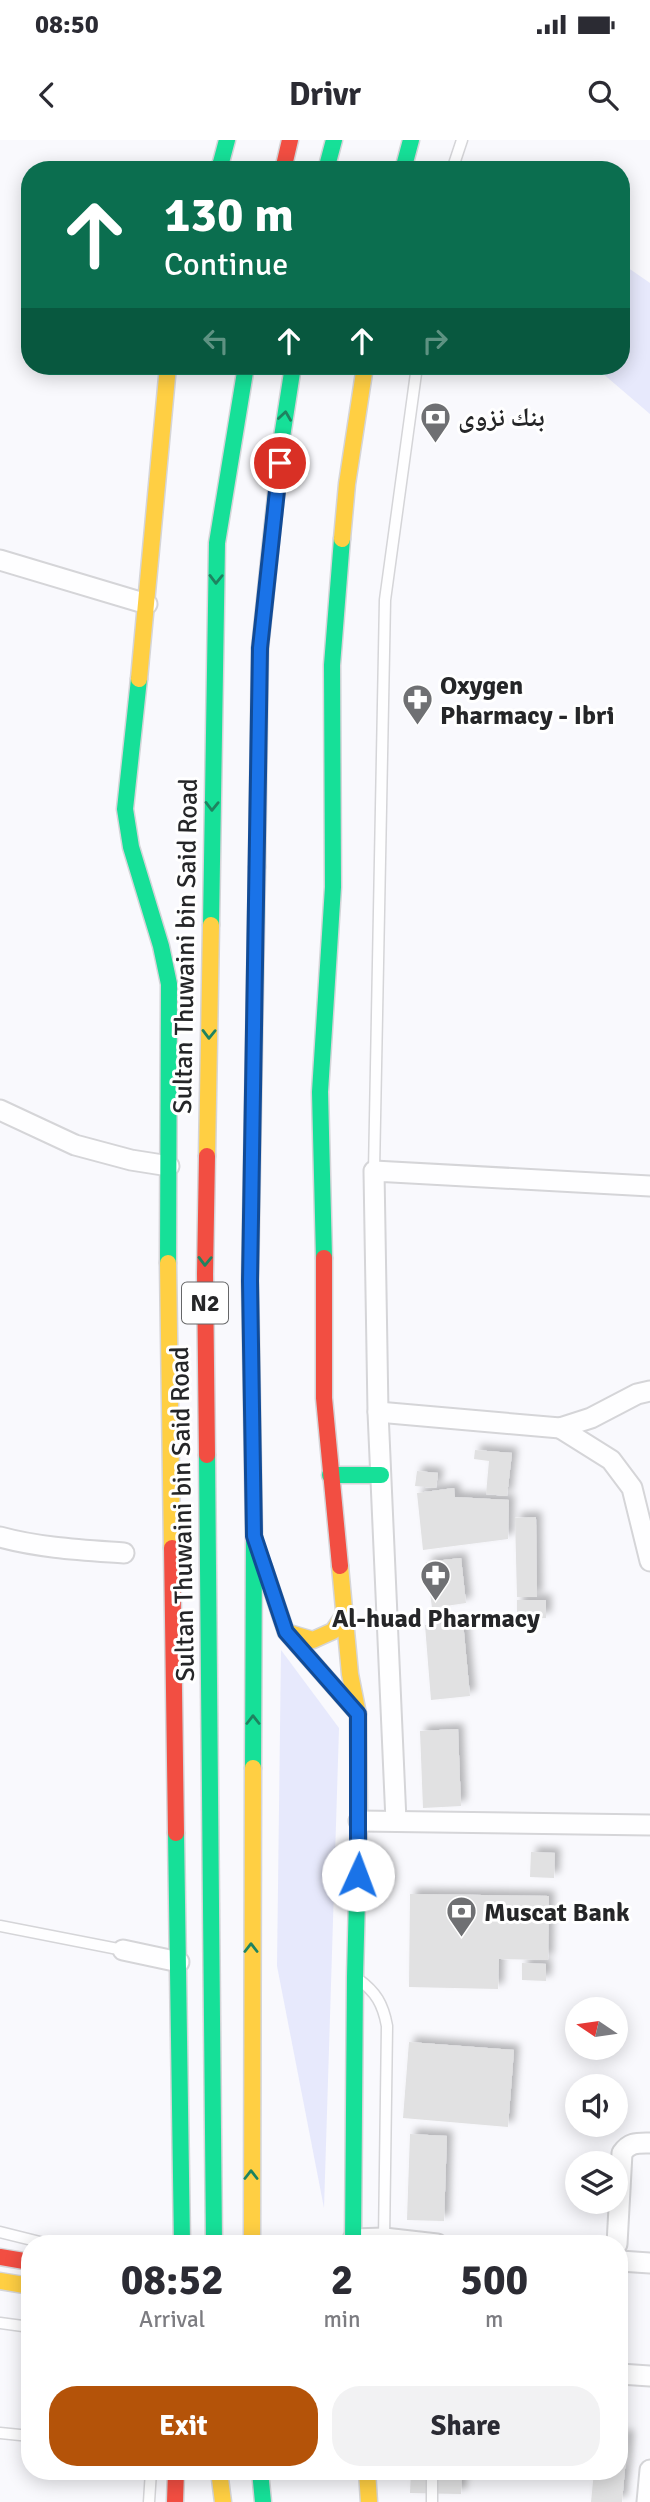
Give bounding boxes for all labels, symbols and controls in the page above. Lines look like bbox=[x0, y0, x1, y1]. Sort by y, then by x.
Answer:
text: 08:50 bbox=[35, 9, 99, 41]
text: Drivr bbox=[289, 75, 361, 114]
icon: back bbox=[28, 76, 66, 114]
icon: search bbox=[584, 76, 622, 114]
text: 130 m bbox=[164, 185, 294, 245]
icon: ahead bbox=[49, 189, 140, 280]
text: Continue bbox=[164, 245, 288, 284]
icon: left bbox=[197, 322, 235, 360]
icon: ahead bbox=[270, 322, 308, 360]
icon: ahead bbox=[343, 322, 381, 360]
icon: right bbox=[416, 322, 454, 360]
bank icon: بنك نزوى bbox=[418, 400, 452, 444]
place label: بنك نزوى bbox=[458, 402, 545, 434]
one-way arrow bbox=[278, 410, 293, 422]
pin bbox=[250, 433, 310, 493]
icon: arrive bbox=[261, 444, 299, 482]
one-way arrow bbox=[208, 574, 224, 584]
place label: Oxygen Pharmacy - Ibri bbox=[440, 670, 614, 732]
pharmacy icon: Oxygen Pharmacy - Ibri bbox=[400, 683, 434, 727]
street label: Sultan Thuwaini bin Said Road bbox=[167, 778, 205, 1114]
one-way arrow bbox=[204, 801, 220, 812]
one-way arrow bbox=[201, 1028, 216, 1039]
one-way arrow bbox=[197, 1256, 213, 1267]
road number: N2 bbox=[182, 1282, 228, 1324]
street label: Sultan Thuwaini bin Said Road bbox=[164, 1346, 202, 1682]
pharmacy icon: Al-huad Pharmacy bbox=[419, 1558, 453, 1602]
place label: Al-huad Pharmacy bbox=[332, 1603, 540, 1635]
one-way arrow bbox=[245, 1715, 261, 1725]
position arrow bbox=[321, 1838, 395, 1912]
bank icon: Muscat Bank bbox=[444, 1895, 478, 1939]
place label: Muscat Bank bbox=[484, 1897, 630, 1929]
one-way arrow bbox=[244, 1942, 259, 1953]
north arrow bbox=[565, 1997, 628, 2060]
map controls bbox=[565, 1997, 628, 2214]
button: sound bbox=[565, 2074, 628, 2137]
button: layers bbox=[565, 2151, 628, 2214]
one-way arrow bbox=[243, 2170, 259, 2180]
text: 08:52 bbox=[121, 2255, 224, 2306]
text: 2 bbox=[331, 2255, 353, 2306]
text: 500 bbox=[460, 2255, 528, 2306]
text: Arrival bbox=[139, 2305, 205, 2334]
text: min bbox=[323, 2305, 361, 2334]
text: m bbox=[485, 2305, 503, 2334]
button: Exit bbox=[49, 2386, 318, 2466]
button: Share bbox=[332, 2386, 600, 2466]

